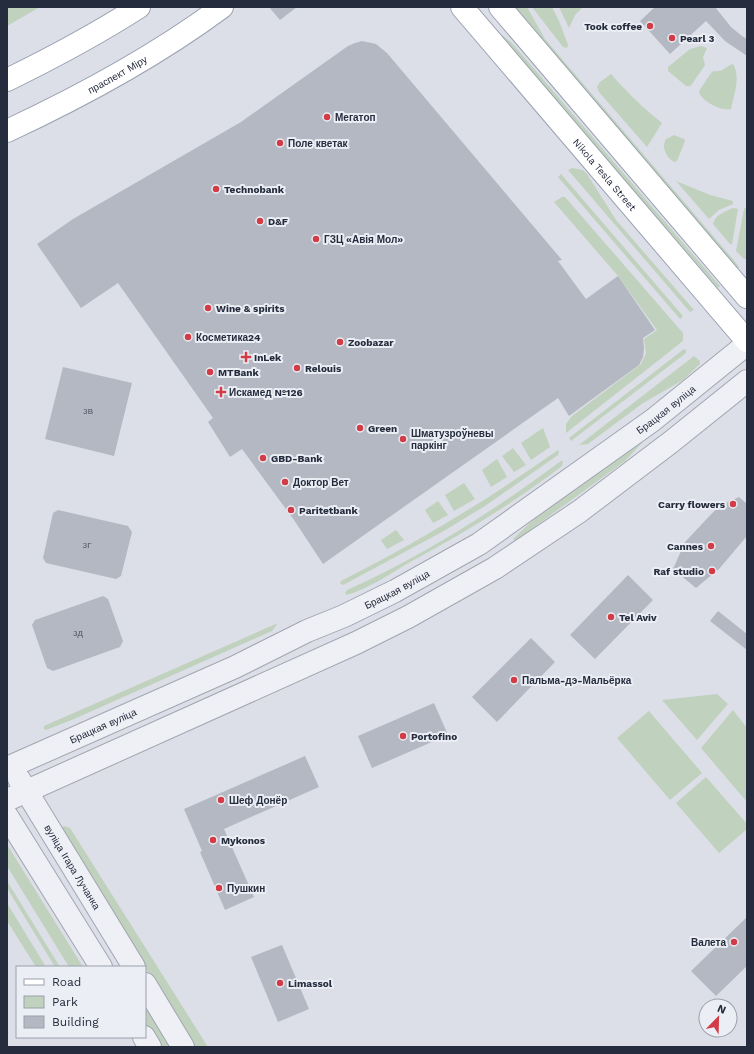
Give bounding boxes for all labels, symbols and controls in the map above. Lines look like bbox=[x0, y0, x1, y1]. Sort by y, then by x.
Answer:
place label: Took coffee bbox=[584, 21, 642, 32]
marker: Took coffee bbox=[645, 21, 655, 31]
marker: Pearl 3 bbox=[667, 33, 677, 43]
place label: Pearl 3 bbox=[680, 33, 714, 44]
street label: праспект Міру bbox=[86, 54, 149, 96]
marker: Мегатоп bbox=[322, 112, 332, 122]
place label: Мегатоп bbox=[335, 112, 376, 123]
street label: Nikola Tesla Street bbox=[571, 136, 639, 214]
marker: Поле кветак bbox=[275, 138, 285, 148]
place label: Поле кветак bbox=[288, 138, 349, 149]
marker: Technobank bbox=[211, 184, 221, 194]
place label: Technobank bbox=[224, 184, 285, 195]
marker: D&F bbox=[255, 216, 265, 226]
place label: D&F bbox=[268, 216, 288, 227]
marker: ГЗЦ «Авія Мол» bbox=[311, 234, 321, 244]
place label: ГЗЦ «Авія Мол» bbox=[324, 234, 403, 245]
marker: Wine & spirits bbox=[203, 303, 213, 313]
place label: Wine & spirits bbox=[216, 303, 285, 314]
marker: Косметика24 bbox=[183, 332, 193, 342]
place label: Косметика24 bbox=[196, 332, 261, 343]
marker: Zoobazar bbox=[335, 337, 345, 347]
place label: Zoobazar bbox=[348, 337, 394, 348]
marker: InLek bbox=[241, 352, 251, 362]
place label: InLek bbox=[254, 352, 282, 363]
marker: Relouis bbox=[292, 363, 302, 373]
place label: Relouis bbox=[305, 363, 342, 374]
marker: MTBank bbox=[205, 367, 215, 377]
place label: MTBank bbox=[218, 367, 259, 378]
street label: Брацкая вуліца bbox=[634, 383, 698, 436]
marker: Искамед №126 bbox=[216, 387, 226, 397]
place label: Искамед №126 bbox=[229, 387, 303, 398]
house number: 3В bbox=[83, 407, 93, 416]
marker: Green bbox=[355, 423, 365, 433]
place label: Green bbox=[368, 423, 397, 434]
place label: Шматузроўневы паркінг bbox=[411, 428, 494, 451]
marker: Шматузроўневы паркінг bbox=[398, 434, 408, 444]
marker: GBD-Bank bbox=[258, 453, 268, 463]
place label: GBD-Bank bbox=[271, 453, 323, 464]
marker: Доктор Вет bbox=[280, 477, 290, 487]
place label: Доктор Вет bbox=[293, 477, 349, 488]
place label: Carry flowers bbox=[658, 499, 726, 510]
marker: Carry flowers bbox=[728, 499, 738, 509]
marker: Paritetbank bbox=[286, 505, 296, 515]
place label: Paritetbank bbox=[299, 505, 358, 516]
house number: 3Г bbox=[83, 541, 92, 550]
place label: Cannes bbox=[667, 541, 704, 552]
marker: Cannes bbox=[706, 541, 716, 551]
place label: Raf studio bbox=[653, 566, 704, 577]
marker: Raf studio bbox=[707, 566, 717, 576]
street label: Брацкая вуліца bbox=[363, 568, 432, 611]
marker: Tel Aviv bbox=[606, 612, 616, 622]
place label: Tel Aviv bbox=[619, 612, 657, 623]
house number: 3Д bbox=[73, 629, 84, 638]
marker: Пальма-дэ-Мальёрка bbox=[509, 675, 519, 685]
place label: Пальма-дэ-Мальёрка bbox=[522, 675, 632, 686]
street label: Брацкая вуліца bbox=[68, 706, 139, 745]
marker: Portofino bbox=[398, 731, 408, 741]
place label: Portofino bbox=[411, 731, 457, 742]
marker: Шеф Донёр bbox=[216, 795, 226, 805]
place label: Шеф Донёр bbox=[229, 795, 287, 806]
street label: вуліца Ігара Лучанка bbox=[42, 823, 103, 912]
marker: Mykonos bbox=[208, 835, 218, 845]
place label: Mykonos bbox=[221, 835, 266, 846]
marker: Пушкин bbox=[214, 883, 224, 893]
place label: Пушкин bbox=[227, 883, 265, 894]
place label: Валета bbox=[691, 937, 726, 948]
marker: Валета bbox=[729, 937, 739, 947]
legend bbox=[16, 966, 146, 1038]
text: Road bbox=[52, 975, 81, 989]
marker: Limassol bbox=[275, 978, 285, 988]
place label: Limassol bbox=[288, 978, 333, 989]
text: Park bbox=[52, 995, 78, 1009]
north arrow bbox=[698, 998, 738, 1038]
text: N bbox=[715, 1002, 728, 1017]
text: Building bbox=[52, 1015, 99, 1029]

